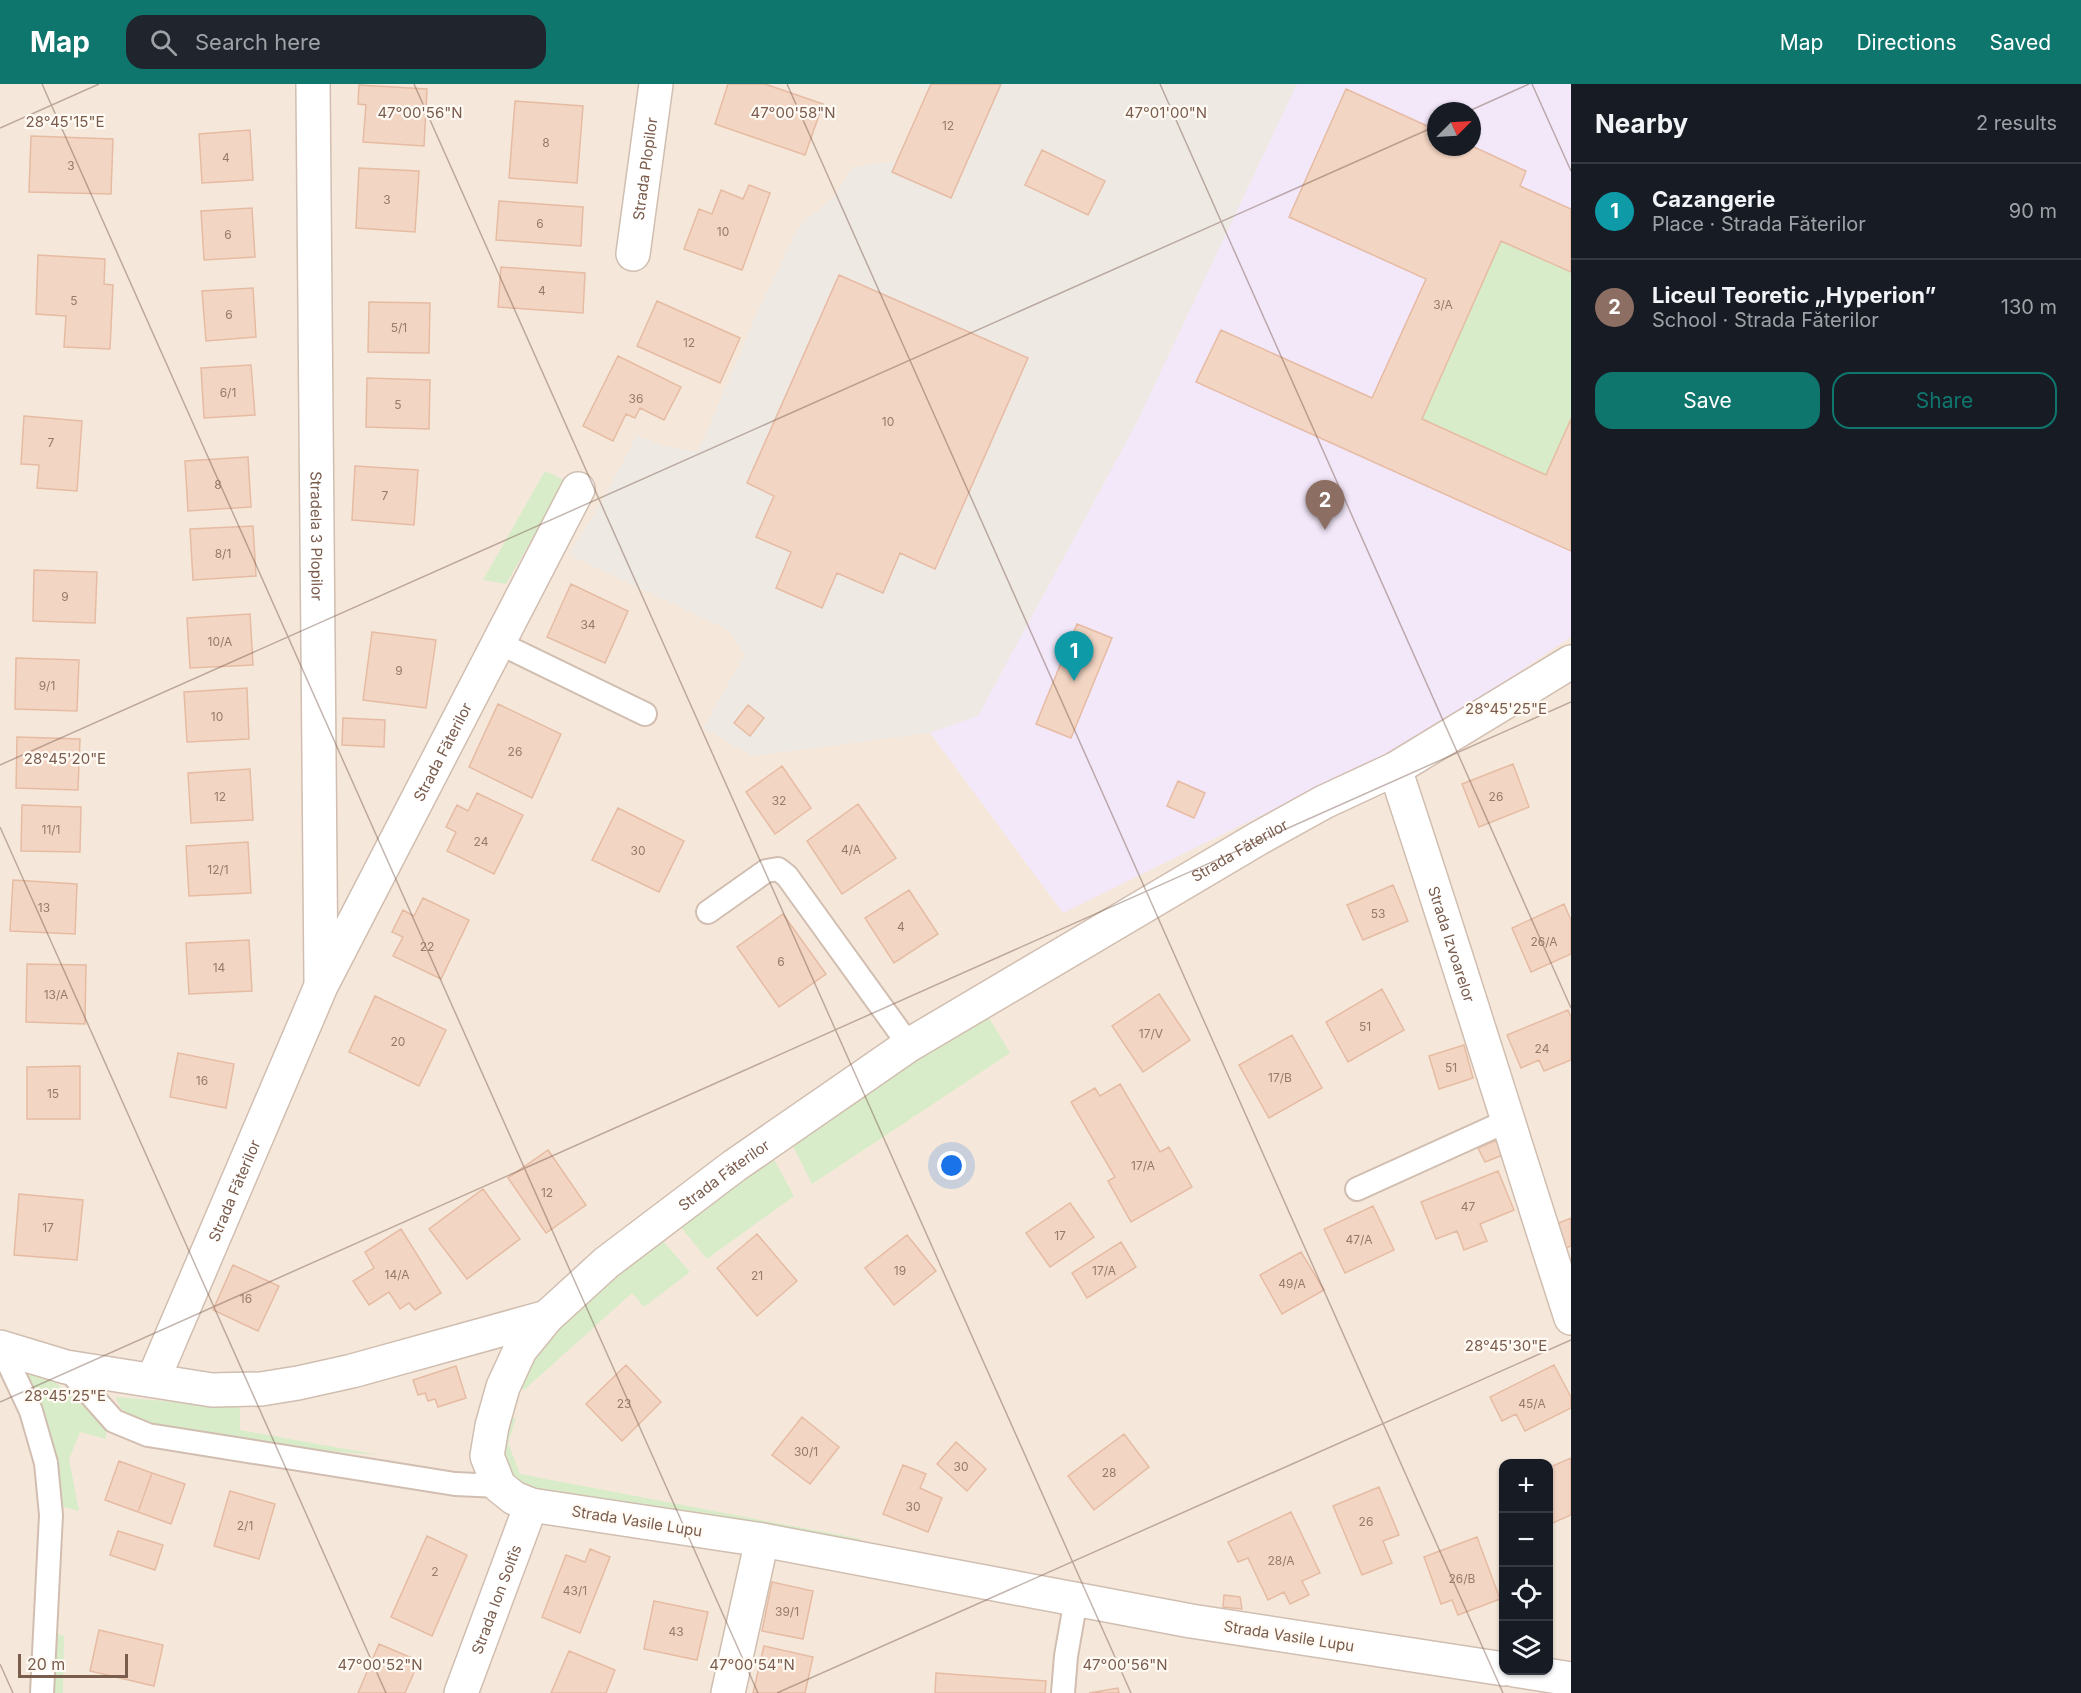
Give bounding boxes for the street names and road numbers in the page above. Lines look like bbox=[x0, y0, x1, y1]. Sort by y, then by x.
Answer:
street label: Strada Plopilor bbox=[628, 116, 661, 222]
street label: Stradela 3 Plopilor bbox=[307, 471, 327, 601]
street label: Strada Făterilor bbox=[409, 699, 476, 804]
street label: Strada Făterilor bbox=[1188, 814, 1291, 886]
street label: Strada Izvoarelor bbox=[1424, 883, 1480, 1005]
street label: Strada Făterilor bbox=[674, 1135, 773, 1215]
street label: Strada Făterilor bbox=[204, 1136, 264, 1244]
street label: Strada Vasile Lupu bbox=[570, 1501, 704, 1541]
street label: Strada Ion Soltîs bbox=[467, 1542, 525, 1657]
street label: Strada Vasile Lupu bbox=[1222, 1616, 1356, 1656]

